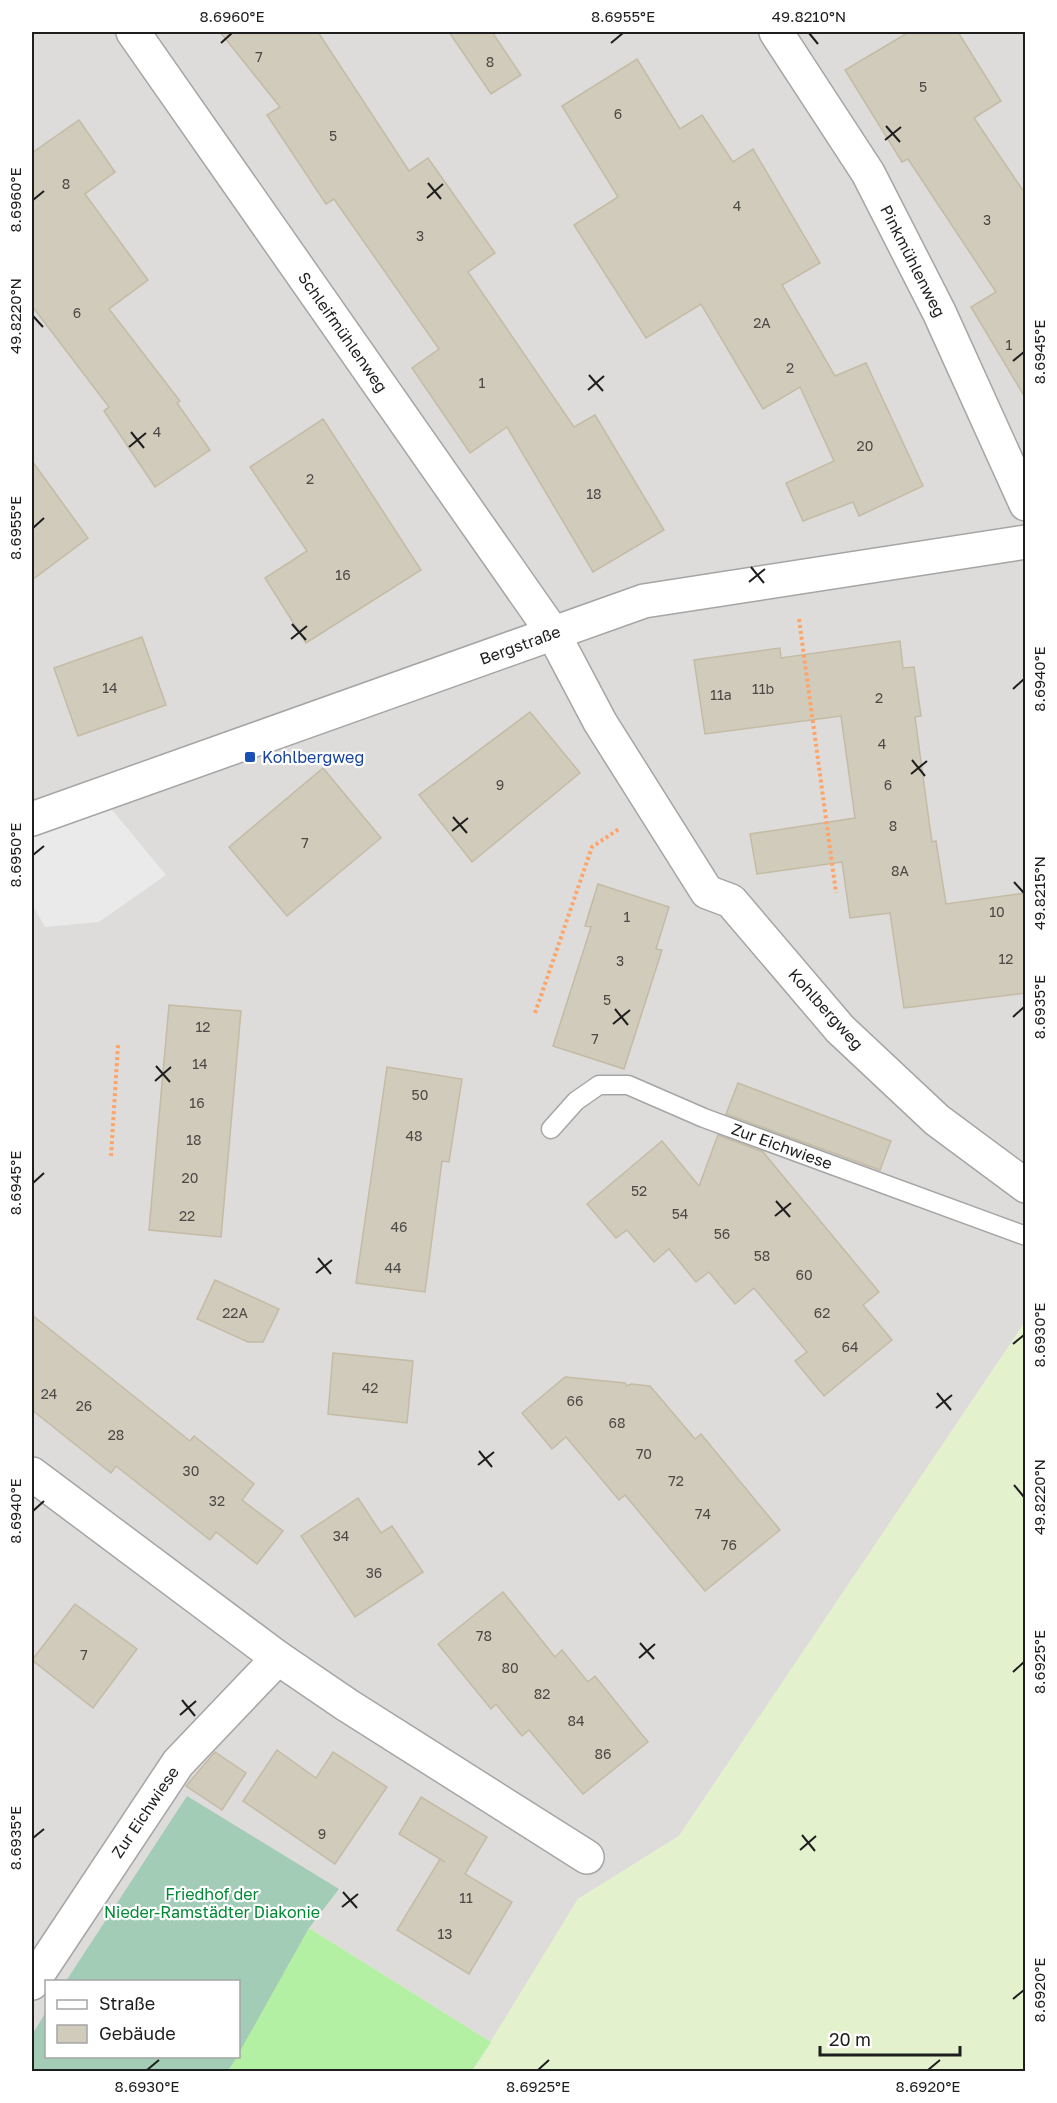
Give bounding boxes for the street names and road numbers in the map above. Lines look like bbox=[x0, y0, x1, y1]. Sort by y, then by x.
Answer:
street label: Pinkmühlenweg bbox=[876, 202, 950, 320]
street label: Schleifmühlenweg bbox=[294, 268, 392, 396]
street label: Bergstraße bbox=[477, 621, 563, 669]
street label: Kohlbergweg bbox=[784, 964, 868, 1054]
street label: Zur Eichwiese bbox=[729, 1118, 835, 1174]
street label: Zur Eichwiese bbox=[107, 1762, 183, 1862]

